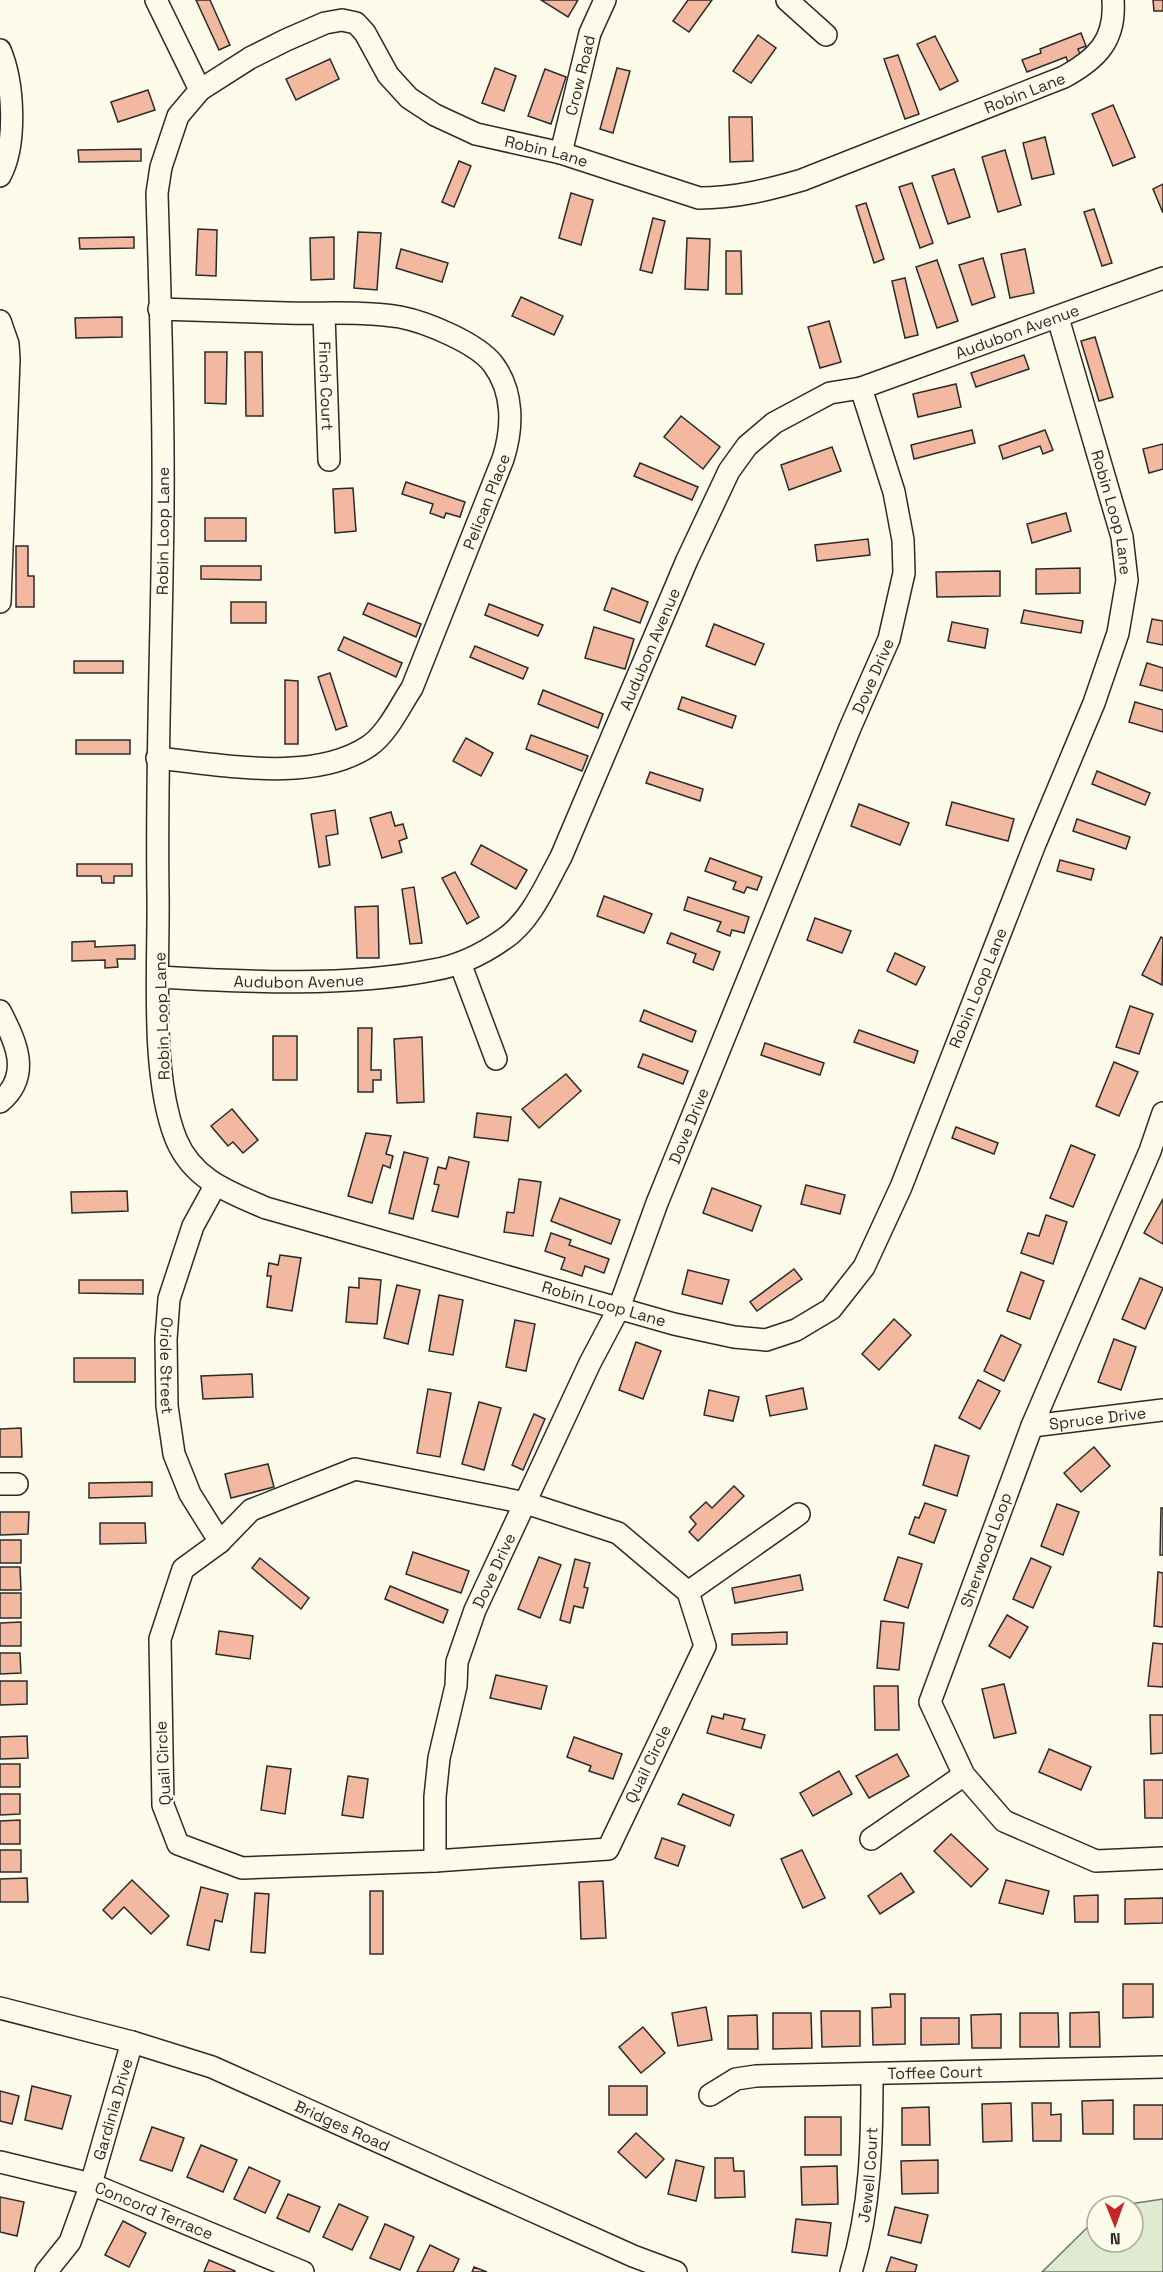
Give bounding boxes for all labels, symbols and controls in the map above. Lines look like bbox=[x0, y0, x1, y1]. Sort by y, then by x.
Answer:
street label: Crow Road bbox=[560, 33, 600, 118]
street label: Robin Lane bbox=[981, 67, 1068, 118]
street label: Robin Lane bbox=[503, 130, 591, 172]
street label: Audubon Avenue bbox=[952, 299, 1082, 363]
street label: Finch Court bbox=[314, 341, 338, 431]
street label: Robin Loop Lane bbox=[1087, 447, 1137, 576]
street label: Pelican Place bbox=[458, 451, 514, 552]
street label: Robin Loop Lane bbox=[151, 467, 174, 595]
street label: Audubon Avenue bbox=[614, 585, 685, 713]
street label: Dove Drive bbox=[847, 635, 899, 717]
street label: Robin Loop Lane bbox=[944, 925, 1012, 1051]
street label: Robin Loop Lane bbox=[149, 952, 175, 1080]
street label: Audubon Avenue bbox=[233, 969, 365, 992]
street label: Dove Drive bbox=[664, 1084, 713, 1167]
street label: Robin Loop Lane bbox=[539, 1276, 669, 1332]
street label: Oriole Street bbox=[155, 1316, 179, 1415]
street label: Spruce Drive bbox=[1048, 1402, 1147, 1434]
street label: Sherwood Loop bbox=[955, 1490, 1017, 1610]
street label: Dove Drive bbox=[467, 1529, 520, 1611]
street label: Quail Circle bbox=[150, 1720, 176, 1806]
street label: Quail Circle bbox=[620, 1721, 676, 1807]
street label: Gardinia Drive bbox=[88, 2056, 137, 2163]
street label: Toffee Court bbox=[887, 2060, 983, 2084]
street label: Bridges Road bbox=[291, 2095, 393, 2156]
street label: Jewell Court bbox=[853, 2127, 882, 2224]
street label: Concord Terrace bbox=[92, 2176, 217, 2244]
north arrow bbox=[1085, 2194, 1145, 2254]
text: N bbox=[1110, 2228, 1121, 2249]

